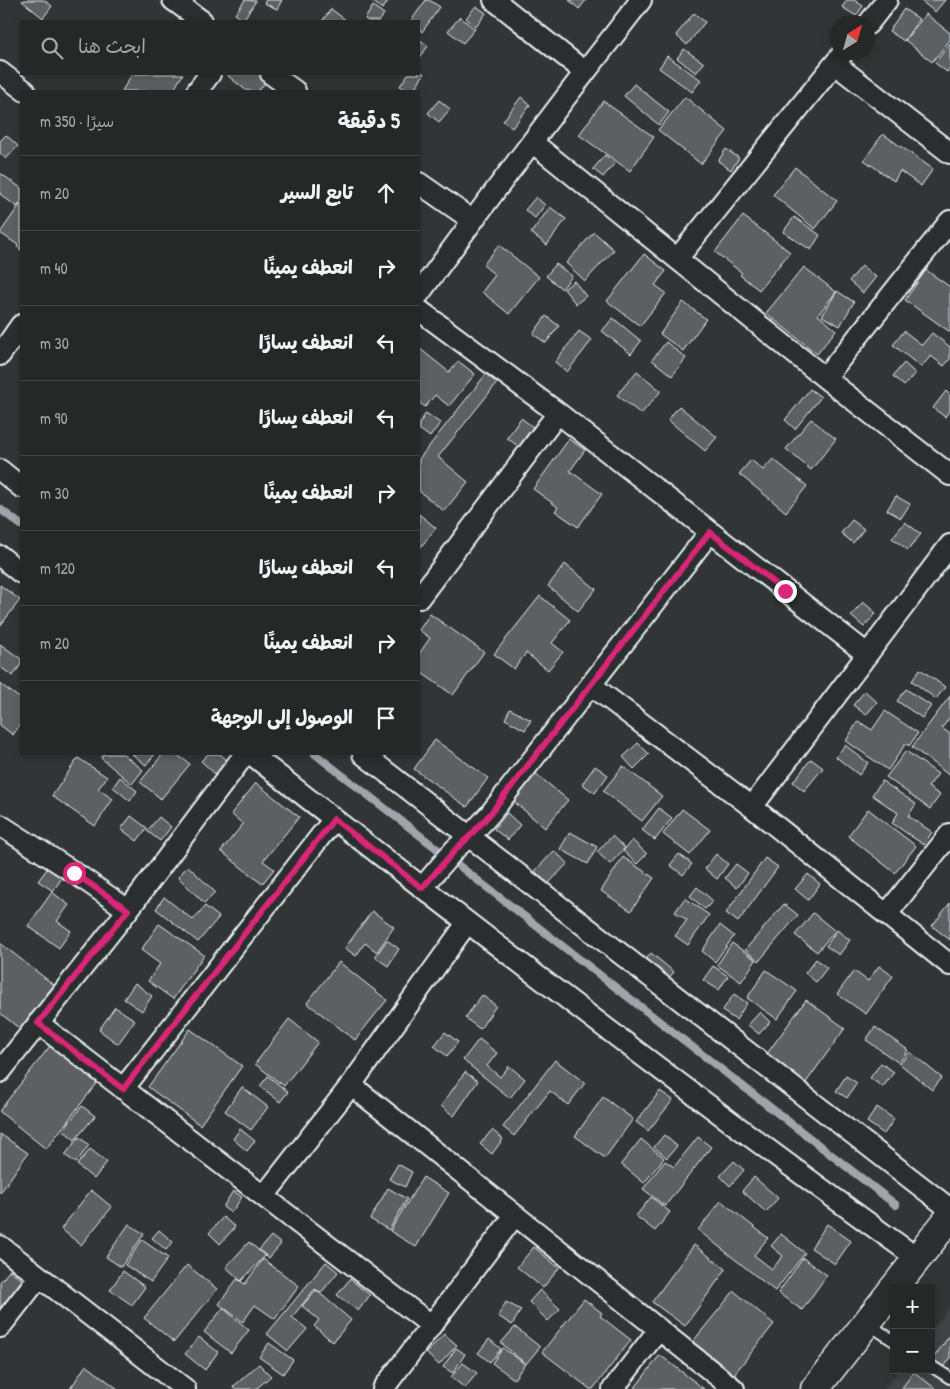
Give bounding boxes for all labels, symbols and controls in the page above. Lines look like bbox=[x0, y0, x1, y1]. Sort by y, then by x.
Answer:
north arrow bbox=[830, 15, 875, 60]
search box bbox=[20, 20, 420, 75]
text: ابحث هنا bbox=[78, 33, 146, 59]
icon: search bbox=[38, 34, 66, 62]
text: 5 دقيقة bbox=[338, 106, 400, 135]
text: سيرًا · 350 m bbox=[40, 110, 114, 132]
text: تابع السير bbox=[281, 179, 353, 205]
icon: ahead bbox=[372, 179, 400, 207]
text: 20 m bbox=[40, 182, 69, 204]
text: انعطف يمينًا bbox=[264, 254, 353, 280]
icon: right bbox=[372, 254, 400, 282]
text: 40 m bbox=[40, 257, 68, 279]
text: انعطف يسارًا bbox=[259, 329, 353, 355]
icon: left bbox=[372, 329, 400, 357]
text: 30 m bbox=[40, 332, 69, 354]
text: انعطف يسارًا bbox=[259, 404, 353, 430]
icon: left bbox=[372, 404, 400, 432]
text: 90 m bbox=[40, 407, 68, 429]
text: انعطف يمينًا bbox=[264, 479, 353, 505]
icon: right bbox=[372, 479, 400, 507]
text: 30 m bbox=[40, 482, 69, 504]
text: انعطف يسارًا bbox=[259, 554, 353, 580]
icon: left bbox=[372, 554, 400, 582]
text: 120 m bbox=[40, 557, 75, 579]
route end bbox=[774, 580, 797, 603]
text: انعطف يمينًا bbox=[264, 629, 353, 655]
icon: right bbox=[372, 629, 400, 657]
text: 20 m bbox=[40, 632, 69, 654]
text: الوصول إلى الوجهة bbox=[211, 704, 353, 730]
icon: arrive bbox=[372, 704, 400, 732]
route start bbox=[63, 862, 86, 885]
map controls bbox=[890, 1284, 935, 1374]
button: + bbox=[890, 1284, 935, 1329]
button: − bbox=[890, 1329, 935, 1374]

